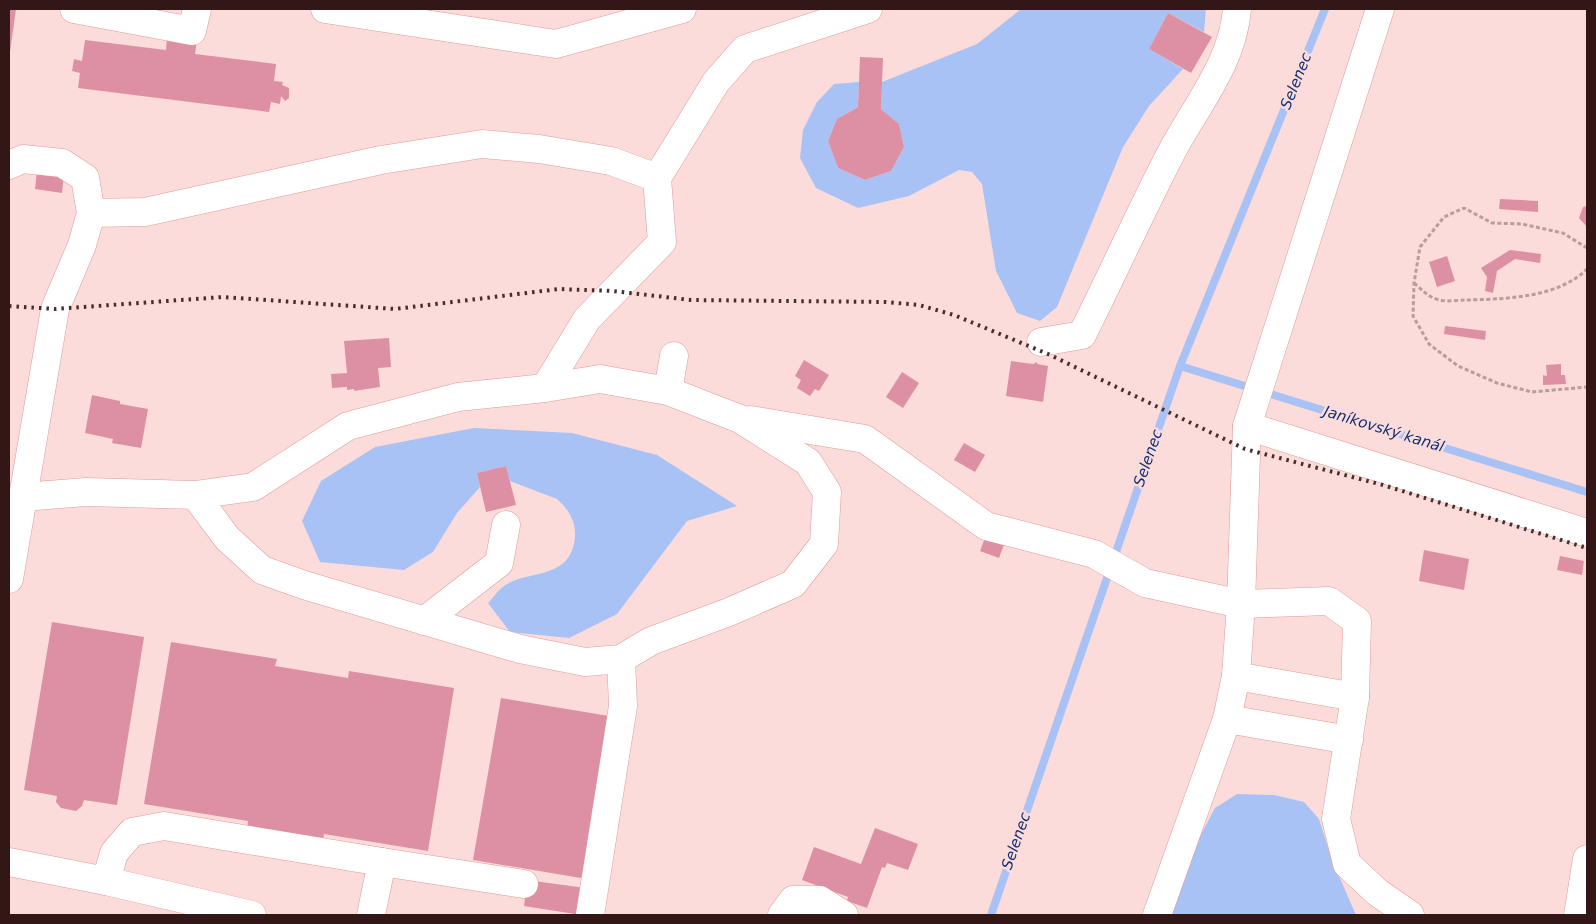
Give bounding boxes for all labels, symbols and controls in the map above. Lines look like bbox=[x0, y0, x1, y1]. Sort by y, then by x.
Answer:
water label: Selenec bbox=[1277, 50, 1316, 112]
water label: Janíkovský kanál bbox=[1319, 401, 1447, 456]
water label: Selenec bbox=[1130, 426, 1166, 489]
water label: Selenec bbox=[998, 809, 1034, 872]

